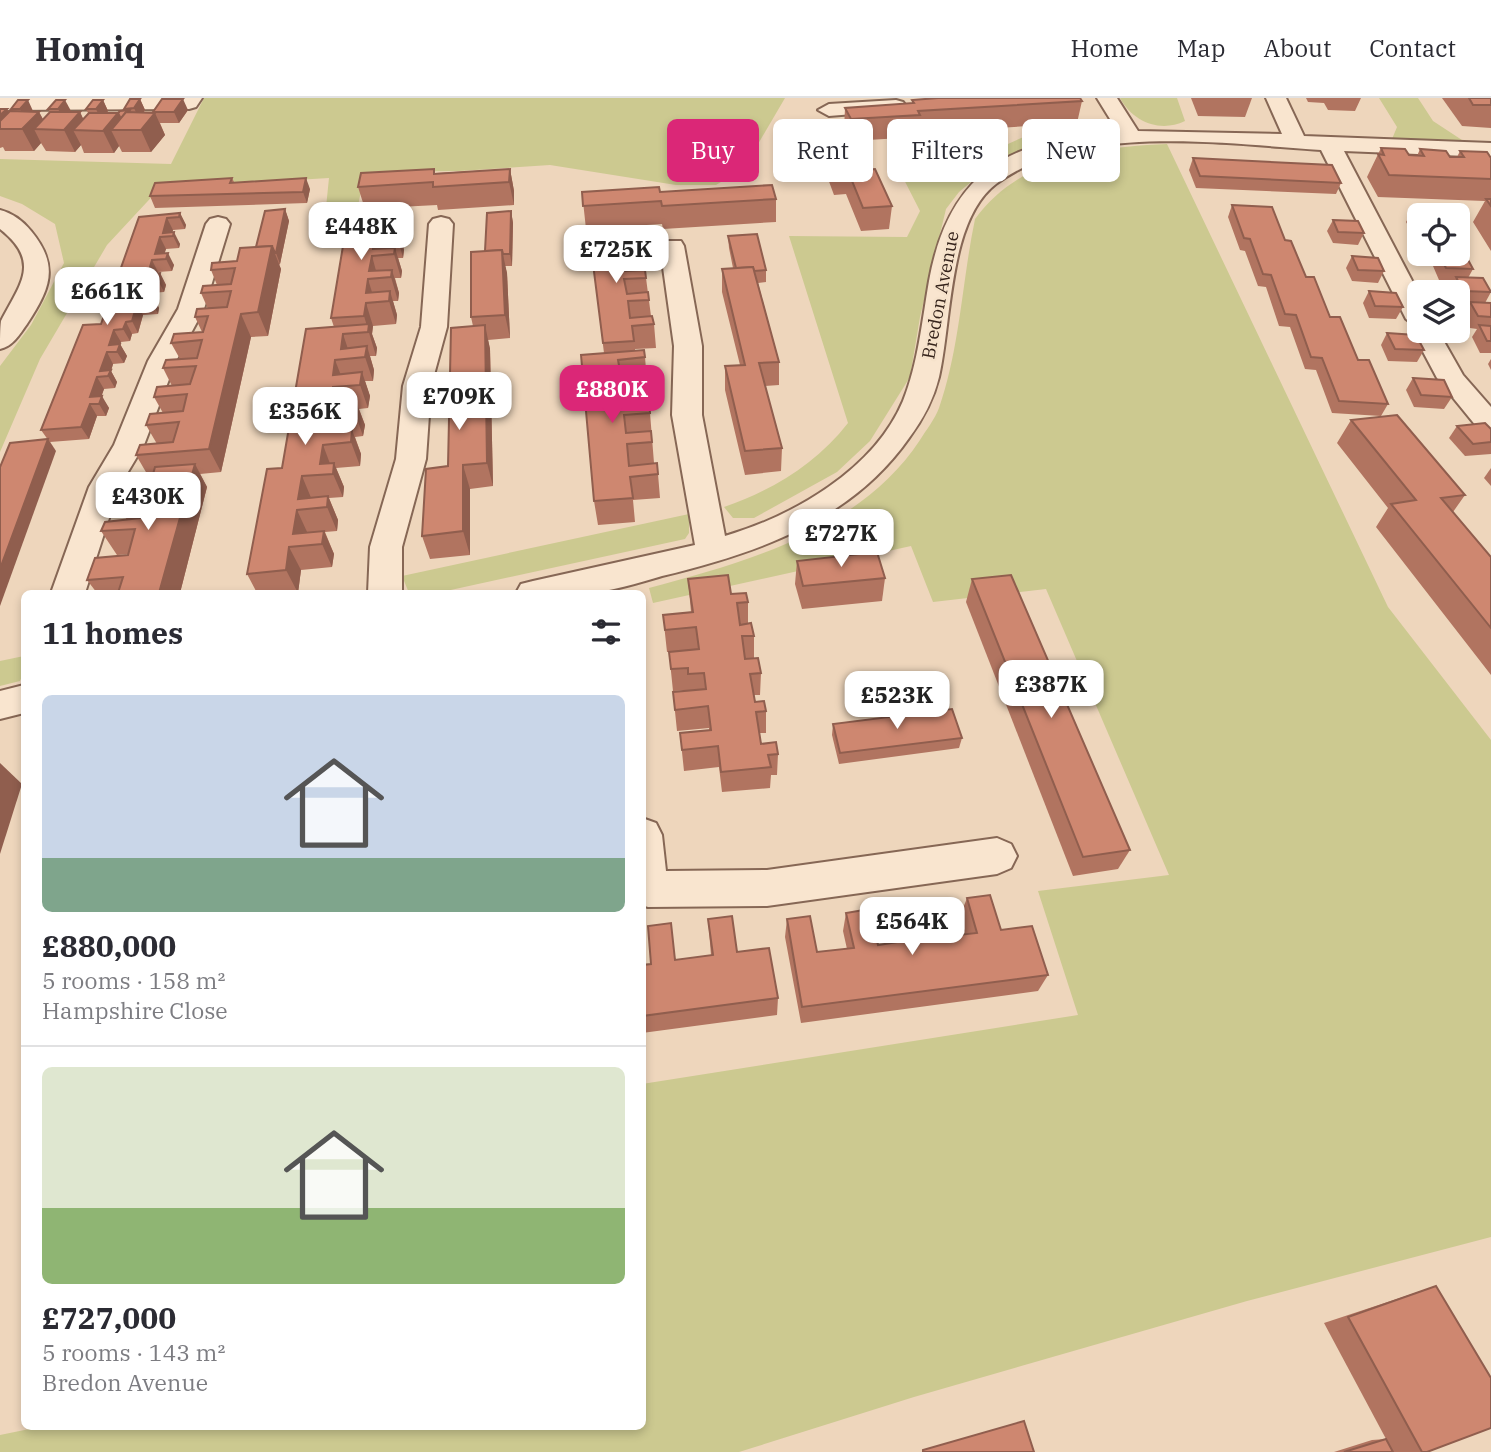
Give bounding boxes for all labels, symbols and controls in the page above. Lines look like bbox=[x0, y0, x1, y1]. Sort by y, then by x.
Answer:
text: Homiq bbox=[35, 27, 145, 70]
text: Home bbox=[1071, 32, 1139, 64]
text: Map bbox=[1177, 32, 1225, 64]
text: About bbox=[1263, 32, 1331, 64]
text: Contact bbox=[1369, 32, 1456, 64]
chip: Buy bbox=[667, 119, 759, 182]
chip: Rent bbox=[773, 119, 873, 182]
chip: Filters bbox=[887, 119, 1008, 182]
chip: New bbox=[1022, 119, 1120, 182]
pin: £448K bbox=[312, 202, 410, 262]
map controls bbox=[1407, 203, 1470, 343]
button: locate bbox=[1407, 203, 1470, 266]
text: £448K bbox=[325, 210, 397, 240]
pin: £725K bbox=[567, 226, 665, 285]
street label: Bredon Avenue bbox=[916, 229, 964, 361]
text: £725K bbox=[580, 233, 652, 263]
pin: £661K bbox=[58, 268, 156, 327]
text: £661K bbox=[71, 275, 143, 305]
button: layers bbox=[1407, 280, 1470, 343]
pin: £880K bbox=[563, 366, 661, 425]
pin: £709K bbox=[410, 372, 508, 432]
text: £880K bbox=[576, 373, 648, 403]
text: £709K bbox=[423, 380, 495, 410]
pin: £356K bbox=[256, 388, 354, 447]
text: £356K bbox=[269, 395, 341, 425]
pin: £430K bbox=[99, 472, 197, 532]
text: £430K bbox=[112, 480, 184, 510]
pin: £727K bbox=[792, 510, 890, 569]
text: £727K bbox=[805, 517, 877, 547]
text: 11 homes bbox=[42, 613, 183, 652]
icon: filters bbox=[587, 613, 625, 651]
pin: £387K bbox=[1002, 660, 1100, 720]
text: £387K bbox=[1015, 668, 1087, 698]
pin: £523K bbox=[848, 672, 946, 731]
text: £523K bbox=[861, 679, 933, 709]
icon: home bbox=[271, 740, 397, 866]
pin: £564K bbox=[863, 898, 961, 957]
text: £564K bbox=[876, 905, 948, 935]
text: £880,000 bbox=[42, 926, 176, 965]
text: 5 rooms · 158 m² bbox=[42, 965, 225, 995]
text: Hampshire Close bbox=[42, 995, 228, 1025]
icon: home bbox=[271, 1112, 397, 1238]
text: £727,000 bbox=[42, 1298, 176, 1337]
text: 5 rooms · 143 m² bbox=[42, 1337, 225, 1367]
text: Bredon Avenue bbox=[42, 1367, 208, 1397]

